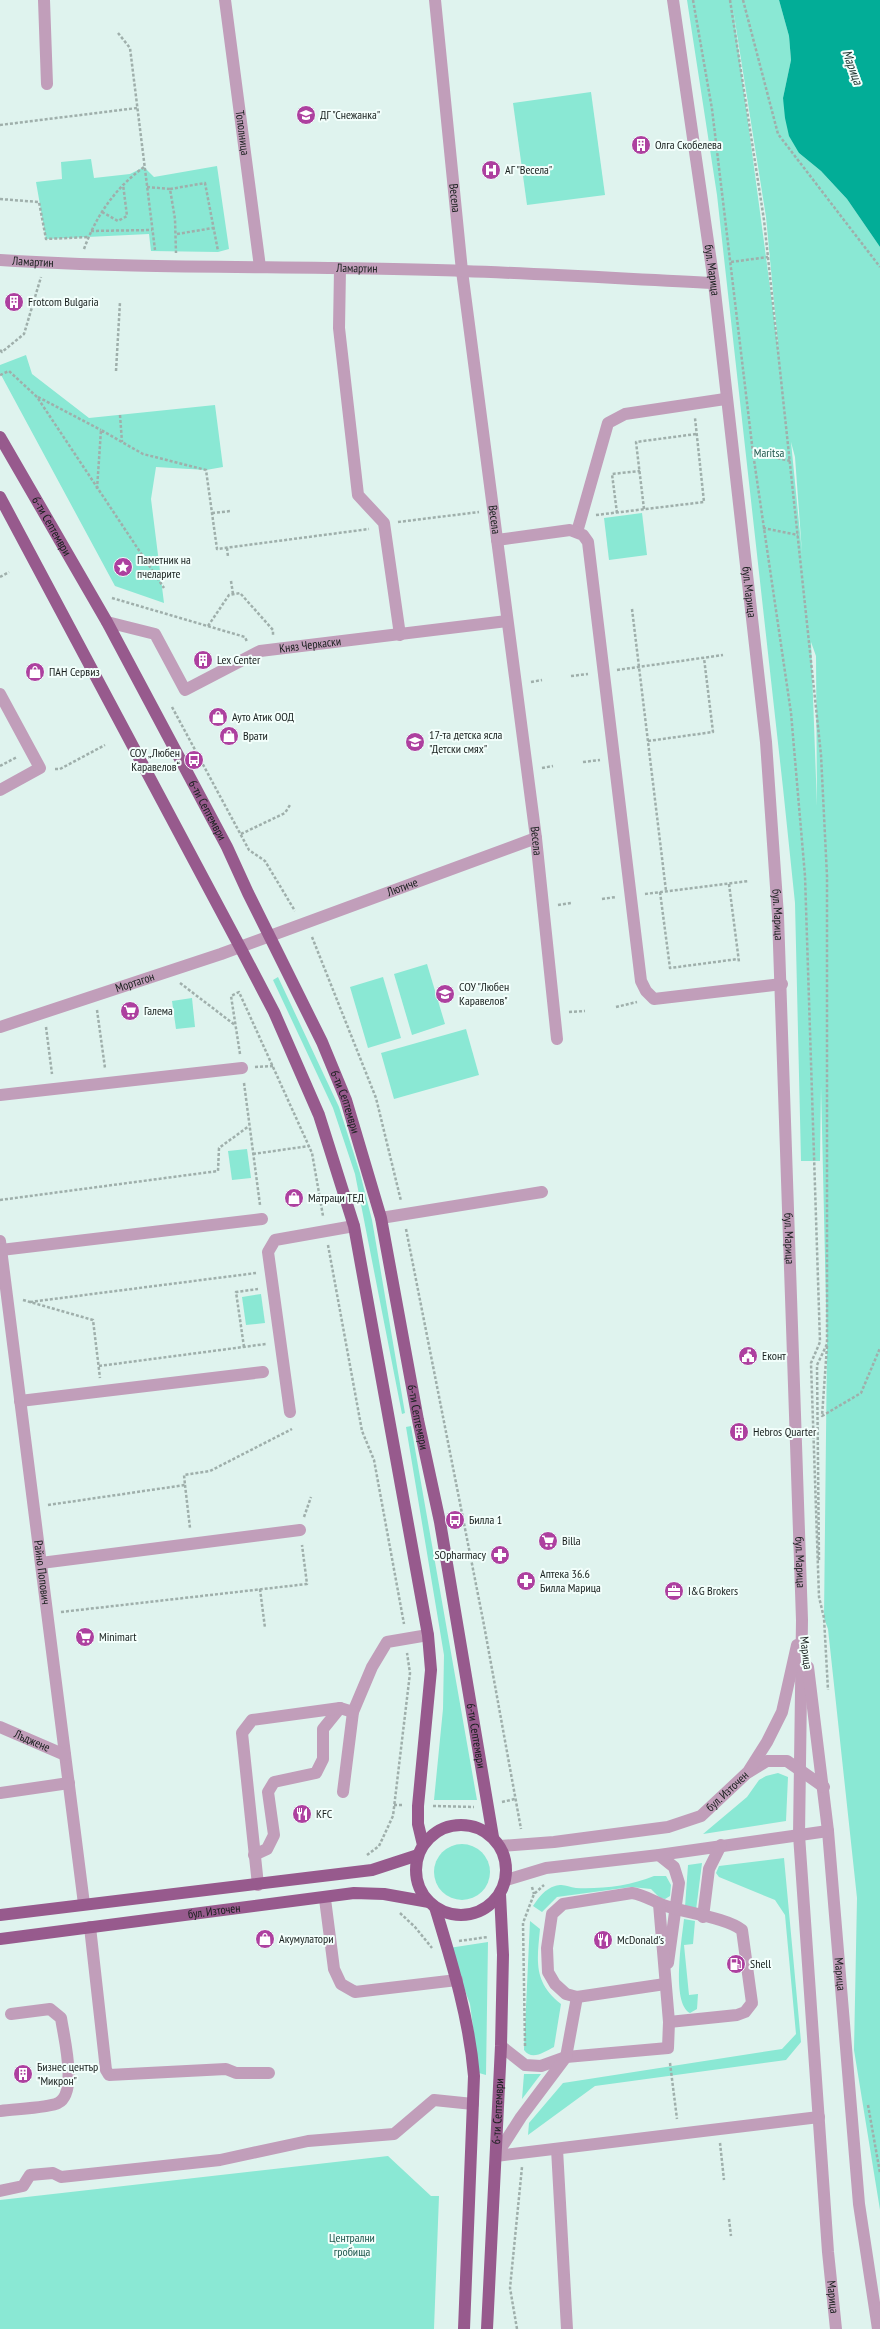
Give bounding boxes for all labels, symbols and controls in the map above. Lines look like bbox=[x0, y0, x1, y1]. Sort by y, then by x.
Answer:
water label: Марица bbox=[838, 47, 867, 88]
school or university icon: ДГ "Снежанка" bbox=[295, 104, 317, 126]
place label: ДГ "Снежанка" bbox=[320, 107, 380, 122]
street label: Тополница bbox=[233, 109, 253, 156]
building icon: Олга Скобелева bbox=[630, 134, 652, 156]
place label: Олга Скобелева bbox=[655, 137, 722, 152]
hospital icon: АГ "Весела" bbox=[480, 159, 502, 181]
place label: АГ "Весела" bbox=[505, 162, 552, 177]
street label: Весела bbox=[446, 183, 464, 213]
street label: бул. Марица bbox=[702, 244, 723, 297]
street label: Ламартин bbox=[11, 253, 54, 270]
street label: Ламартин bbox=[335, 260, 378, 276]
building icon: Frotcom Bulgaria bbox=[3, 291, 25, 313]
place label: Frotcom Bulgaria bbox=[28, 294, 99, 309]
park label: Maritsa bbox=[754, 445, 784, 460]
street label: 6-ти Септември bbox=[29, 494, 75, 558]
street label: Весела bbox=[486, 504, 504, 535]
place label: Паметник на пчеларите bbox=[137, 552, 191, 581]
place icon: Паметник на пчеларите bbox=[112, 556, 134, 578]
street label: бул. Марица bbox=[739, 566, 760, 619]
street label: Княз Черкаски bbox=[278, 633, 342, 656]
building icon: Lex Center bbox=[192, 649, 214, 671]
place label: Lex Center bbox=[217, 652, 261, 667]
shop icon: ПАН Сервиз bbox=[24, 661, 46, 683]
place label: ПАН Сервиз bbox=[49, 664, 100, 679]
shop icon: Ауто Атик ООД bbox=[207, 706, 229, 728]
place label: Ауто Атик ООД bbox=[232, 709, 295, 724]
shop icon: Врати bbox=[218, 725, 240, 747]
place label: 17-та детска ясла "Детски смях" bbox=[429, 727, 503, 756]
place label: Врати bbox=[243, 728, 268, 743]
school or university icon: 17-та детска ясла "Детски смях" bbox=[404, 731, 426, 753]
place label: СОУ „Любен Каравелов“ bbox=[130, 745, 181, 774]
bus stop icon: СОУ „Любен Каравелов“ bbox=[183, 749, 205, 771]
street label: 6-ти Септември bbox=[186, 777, 230, 843]
street label: Весела bbox=[528, 825, 546, 856]
street label: Лютиче bbox=[384, 874, 420, 900]
street label: бул. Марица bbox=[769, 889, 787, 941]
street label: Мортагон bbox=[113, 969, 156, 995]
place label: СОУ "Любен Каравелов" bbox=[459, 979, 509, 1008]
school or university icon: СОУ "Любен Каравелов" bbox=[434, 983, 456, 1005]
supermarket icon: Галема bbox=[119, 1000, 141, 1022]
place label: Галема bbox=[144, 1003, 173, 1018]
street label: 6-ти Септември bbox=[328, 1068, 364, 1135]
shop icon: Матраци ТЕД bbox=[283, 1187, 305, 1209]
place label: Матраци ТЕД bbox=[308, 1190, 365, 1205]
street label: бул. Марица bbox=[781, 1213, 798, 1265]
public building icon: Еконт bbox=[737, 1345, 759, 1367]
place label: Еконт bbox=[762, 1348, 786, 1363]
street label: 6-ти Септември bbox=[405, 1383, 432, 1451]
building icon: Hebros Quarter bbox=[728, 1421, 750, 1443]
place label: Hebros Quarter bbox=[753, 1424, 817, 1439]
bus stop icon: Билла 1 bbox=[444, 1509, 466, 1531]
place label: Билла 1 bbox=[469, 1512, 502, 1527]
supermarket icon: Billa bbox=[537, 1530, 559, 1552]
place label: Billa bbox=[562, 1533, 581, 1548]
street label: бул. Марица bbox=[792, 1536, 809, 1588]
street label: Райно Попович bbox=[31, 1539, 54, 1606]
pharmacy icon: SOpharmacy bbox=[489, 1544, 511, 1566]
place label: SOpharmacy bbox=[434, 1547, 486, 1562]
place label: Аптека 36.6 Билла Марица bbox=[540, 1566, 601, 1595]
pharmacy icon: Аптека 36.6 Билла Марица bbox=[515, 1570, 537, 1592]
office icon: I&G Brokers bbox=[663, 1580, 685, 1602]
place label: I&G Brokers bbox=[688, 1583, 738, 1598]
supermarket icon: Minimart bbox=[74, 1626, 96, 1648]
place label: Minimart bbox=[99, 1629, 137, 1644]
street label: Марица bbox=[797, 1636, 816, 1670]
street label: 6-ти Септември bbox=[464, 1702, 489, 1769]
street label: Лъджене bbox=[11, 1726, 53, 1755]
street label: бул. Източен bbox=[703, 1767, 751, 1815]
restaurant icon: KFC bbox=[291, 1803, 313, 1825]
place label: KFC bbox=[316, 1806, 333, 1821]
street label: бул. Източен bbox=[187, 1900, 241, 1922]
shop icon: Акумулатори bbox=[254, 1928, 276, 1950]
restaurant icon: McDonald's bbox=[592, 1929, 614, 1951]
place label: Акумулатори bbox=[279, 1931, 334, 1946]
place label: McDonald's bbox=[617, 1932, 664, 1947]
fuel station icon: Shell bbox=[725, 1953, 747, 1975]
place label: Shell bbox=[750, 1956, 771, 1971]
street label: Марица bbox=[832, 1957, 849, 1992]
place label: Бизнес център "Микрон" bbox=[37, 2059, 98, 2088]
building icon: Бизнес център "Микрон" bbox=[12, 2063, 34, 2085]
street label: 6-ти Септември bbox=[488, 2078, 506, 2145]
park label: Централни гробища bbox=[329, 2230, 375, 2259]
street label: Марица bbox=[824, 2280, 842, 2314]

